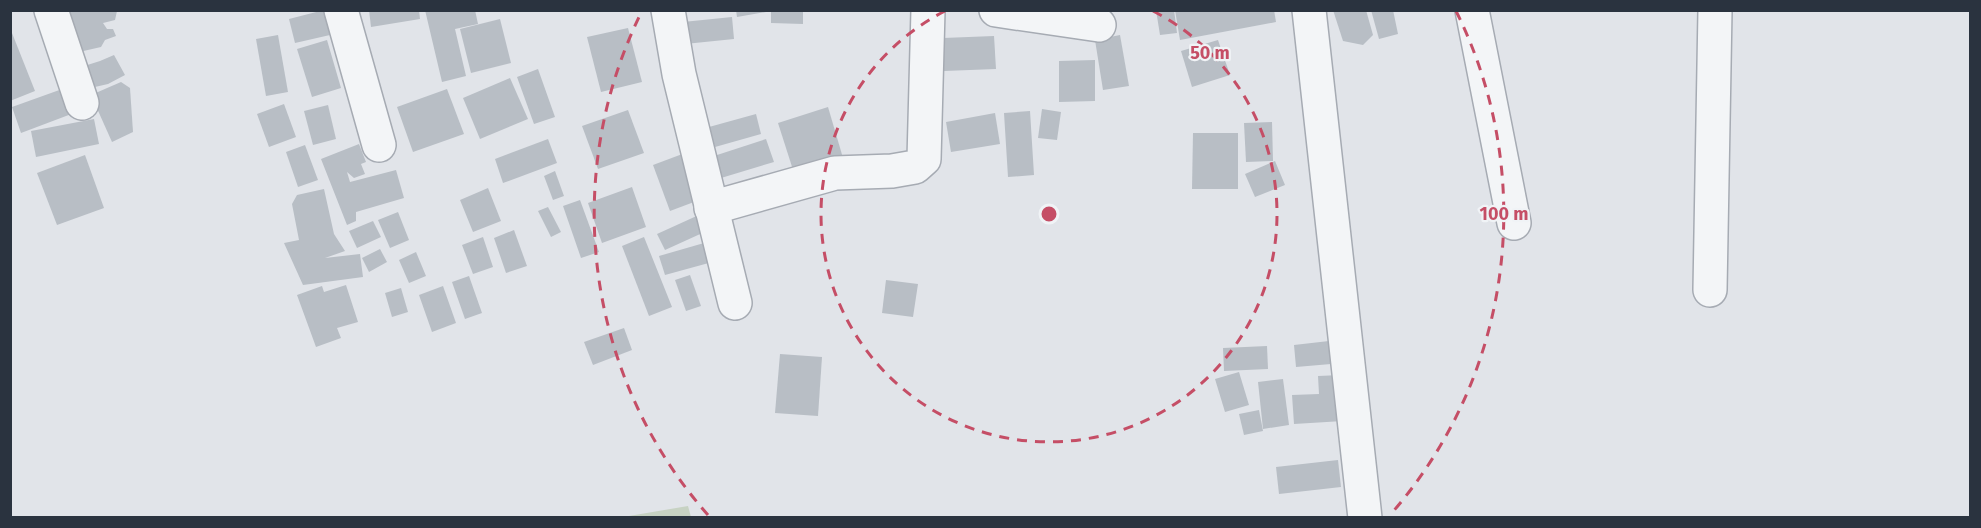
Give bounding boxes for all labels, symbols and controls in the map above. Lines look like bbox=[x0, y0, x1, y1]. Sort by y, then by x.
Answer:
text: 50 m bbox=[1190, 42, 1230, 64]
text: 100 m bbox=[1480, 203, 1528, 225]
centre of rings bbox=[1039, 204, 1059, 224]

